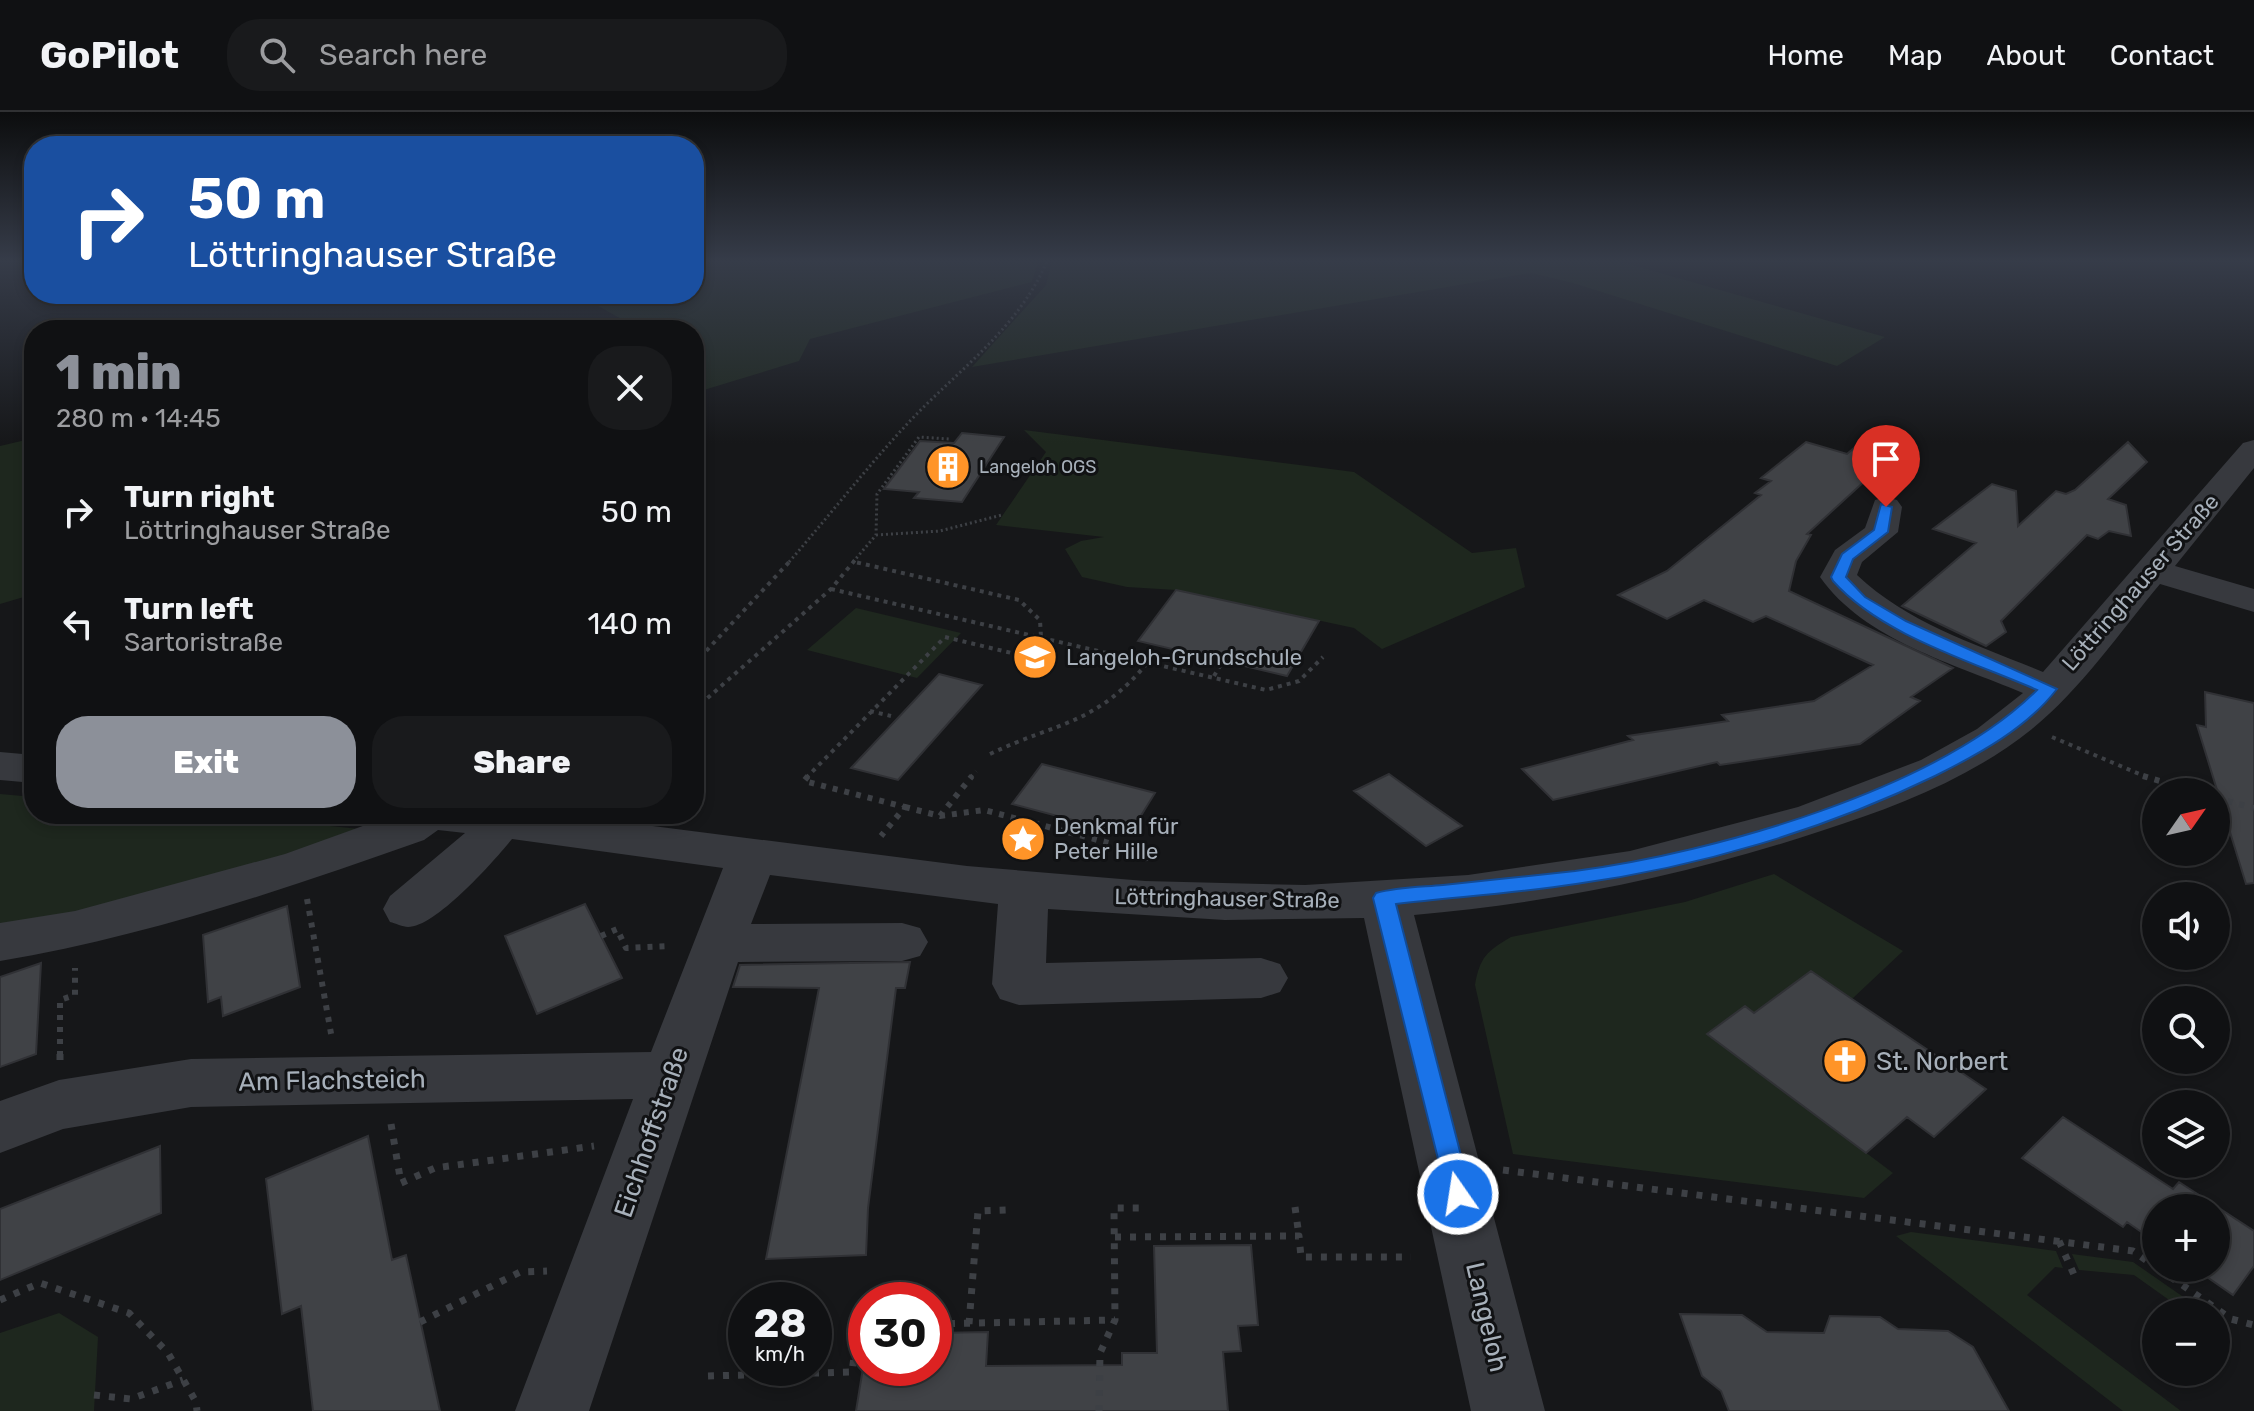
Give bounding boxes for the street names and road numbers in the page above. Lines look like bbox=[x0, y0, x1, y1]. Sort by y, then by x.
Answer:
street label: Löttringhauser Straße bbox=[2056, 488, 2225, 676]
street label: Löttringhauser Straße bbox=[1114, 883, 1340, 914]
street label: Eichhoffstraße bbox=[608, 1043, 695, 1221]
street label: Am Flachsteich bbox=[238, 1063, 426, 1098]
street label: Langeloh bbox=[1459, 1259, 1514, 1375]

